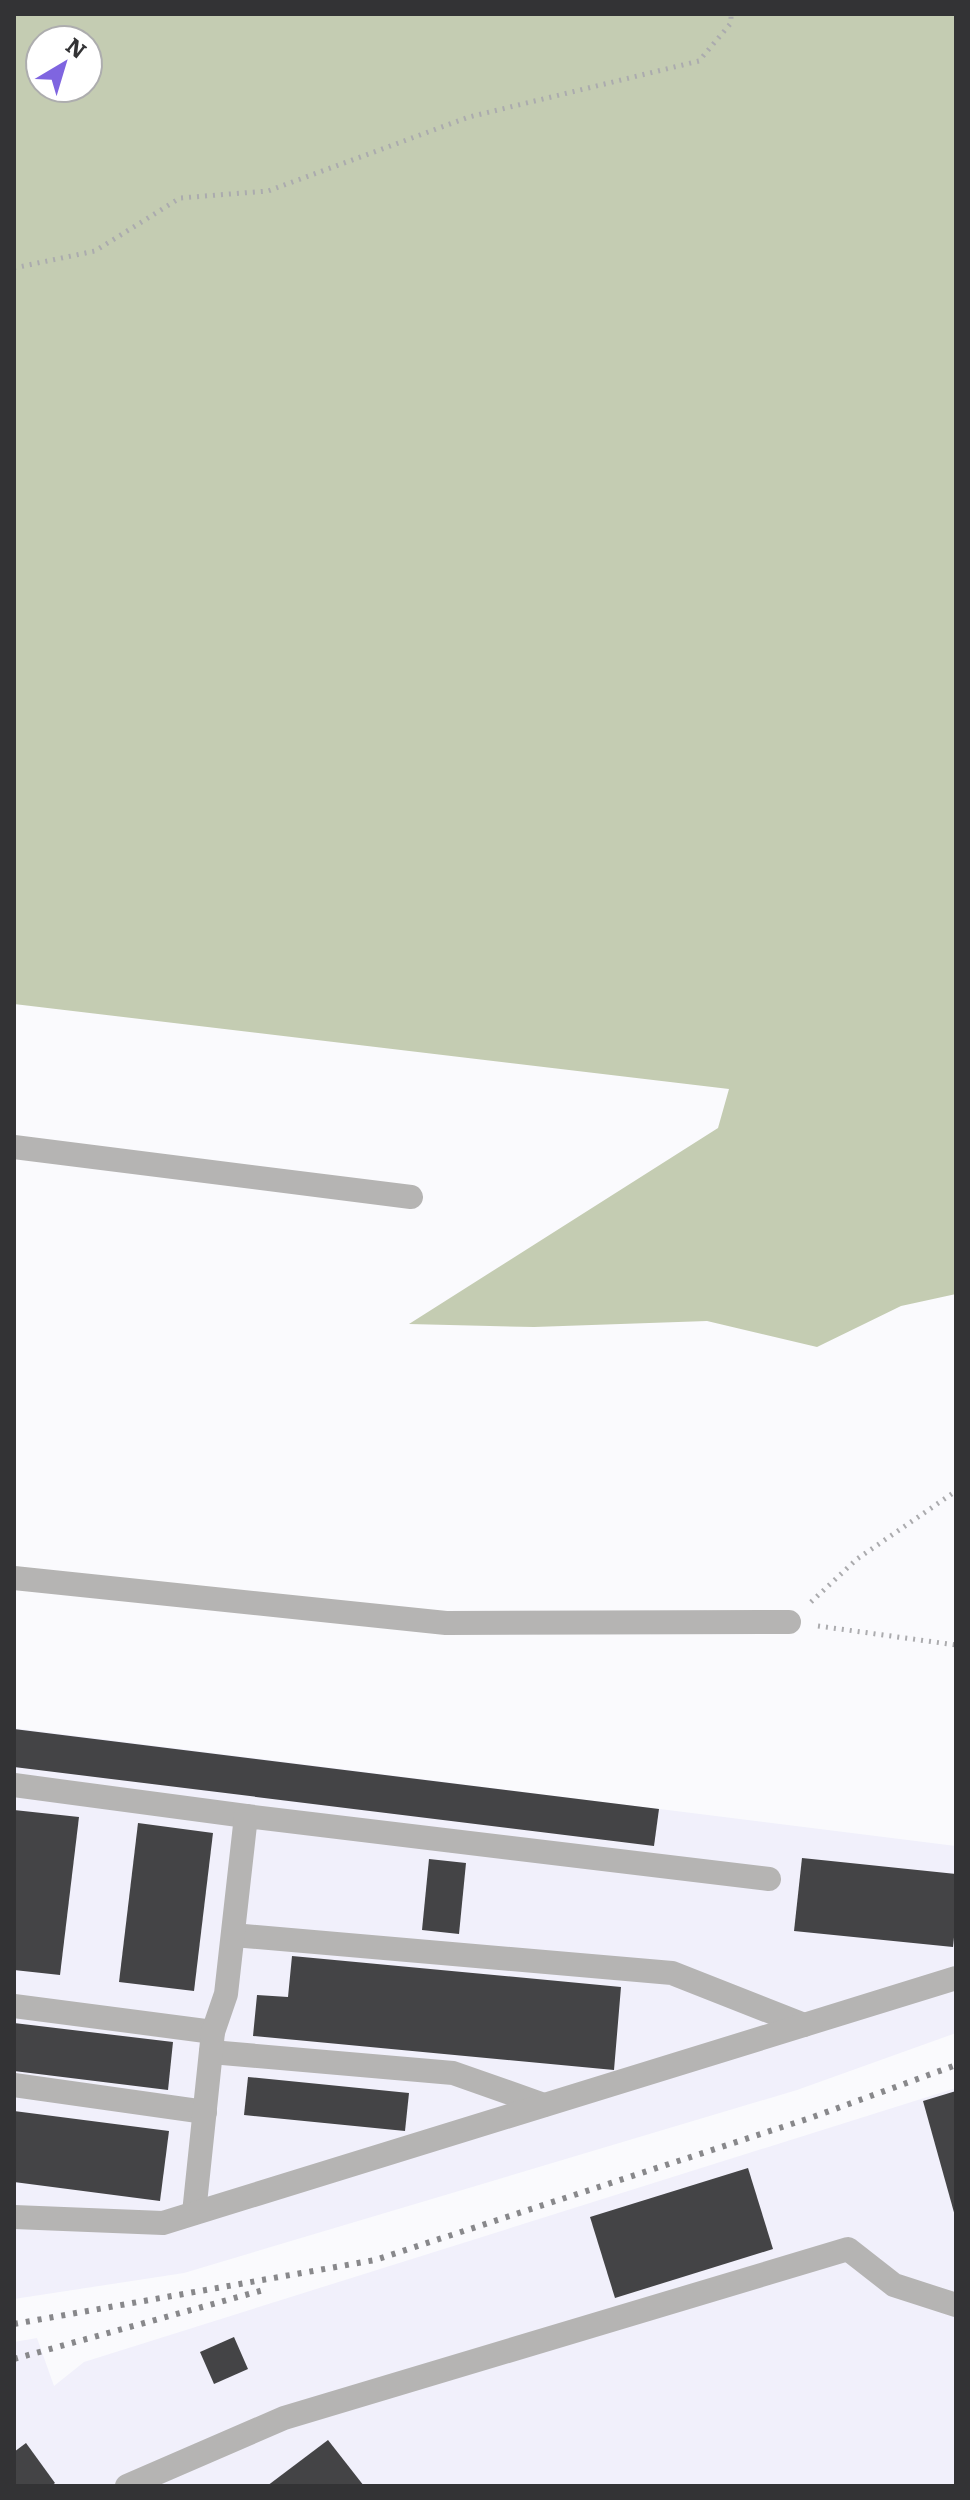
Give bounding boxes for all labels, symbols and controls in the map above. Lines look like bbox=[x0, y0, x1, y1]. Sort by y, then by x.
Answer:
north arrow bbox=[24, 24, 104, 104]
text: N bbox=[60, 28, 95, 66]

